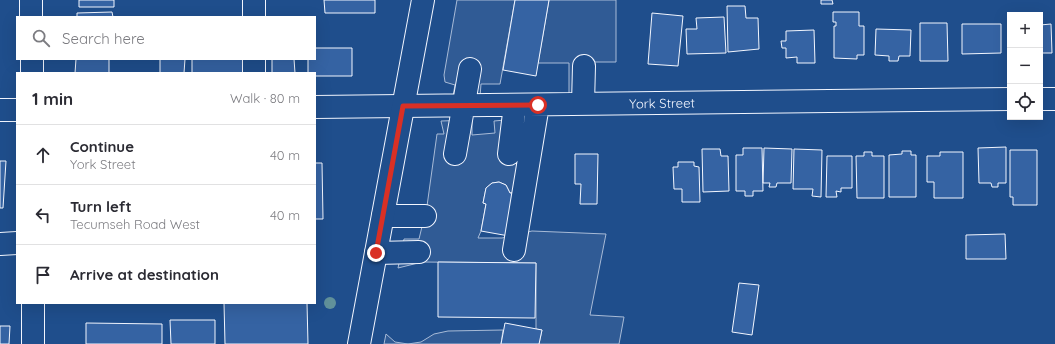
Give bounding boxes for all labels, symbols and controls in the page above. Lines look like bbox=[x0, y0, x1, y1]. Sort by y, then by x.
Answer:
map controls bbox=[1007, 12, 1043, 120]
button: + bbox=[1007, 12, 1043, 48]
search box bbox=[16, 16, 316, 60]
icon: search bbox=[30, 27, 52, 49]
text: Search here bbox=[62, 29, 145, 48]
button: − bbox=[1007, 48, 1043, 84]
button: locate bbox=[1007, 84, 1043, 120]
text: 1 min bbox=[32, 88, 73, 109]
text: Walk · 80 m bbox=[230, 90, 300, 106]
street label: York Street bbox=[629, 94, 695, 112]
route start bbox=[529, 96, 547, 114]
text: Continue bbox=[70, 137, 134, 156]
icon: ahead bbox=[32, 144, 54, 166]
text: 40 m bbox=[270, 147, 300, 163]
text: York Street bbox=[70, 156, 136, 172]
text: Turn left bbox=[70, 197, 132, 216]
icon: left bbox=[32, 204, 54, 226]
text: 40 m bbox=[270, 207, 300, 223]
text: Tecumseh Road West bbox=[70, 216, 200, 232]
route end bbox=[367, 244, 385, 262]
icon: arrive bbox=[32, 264, 54, 286]
text: Arrive at destination bbox=[70, 265, 219, 284]

